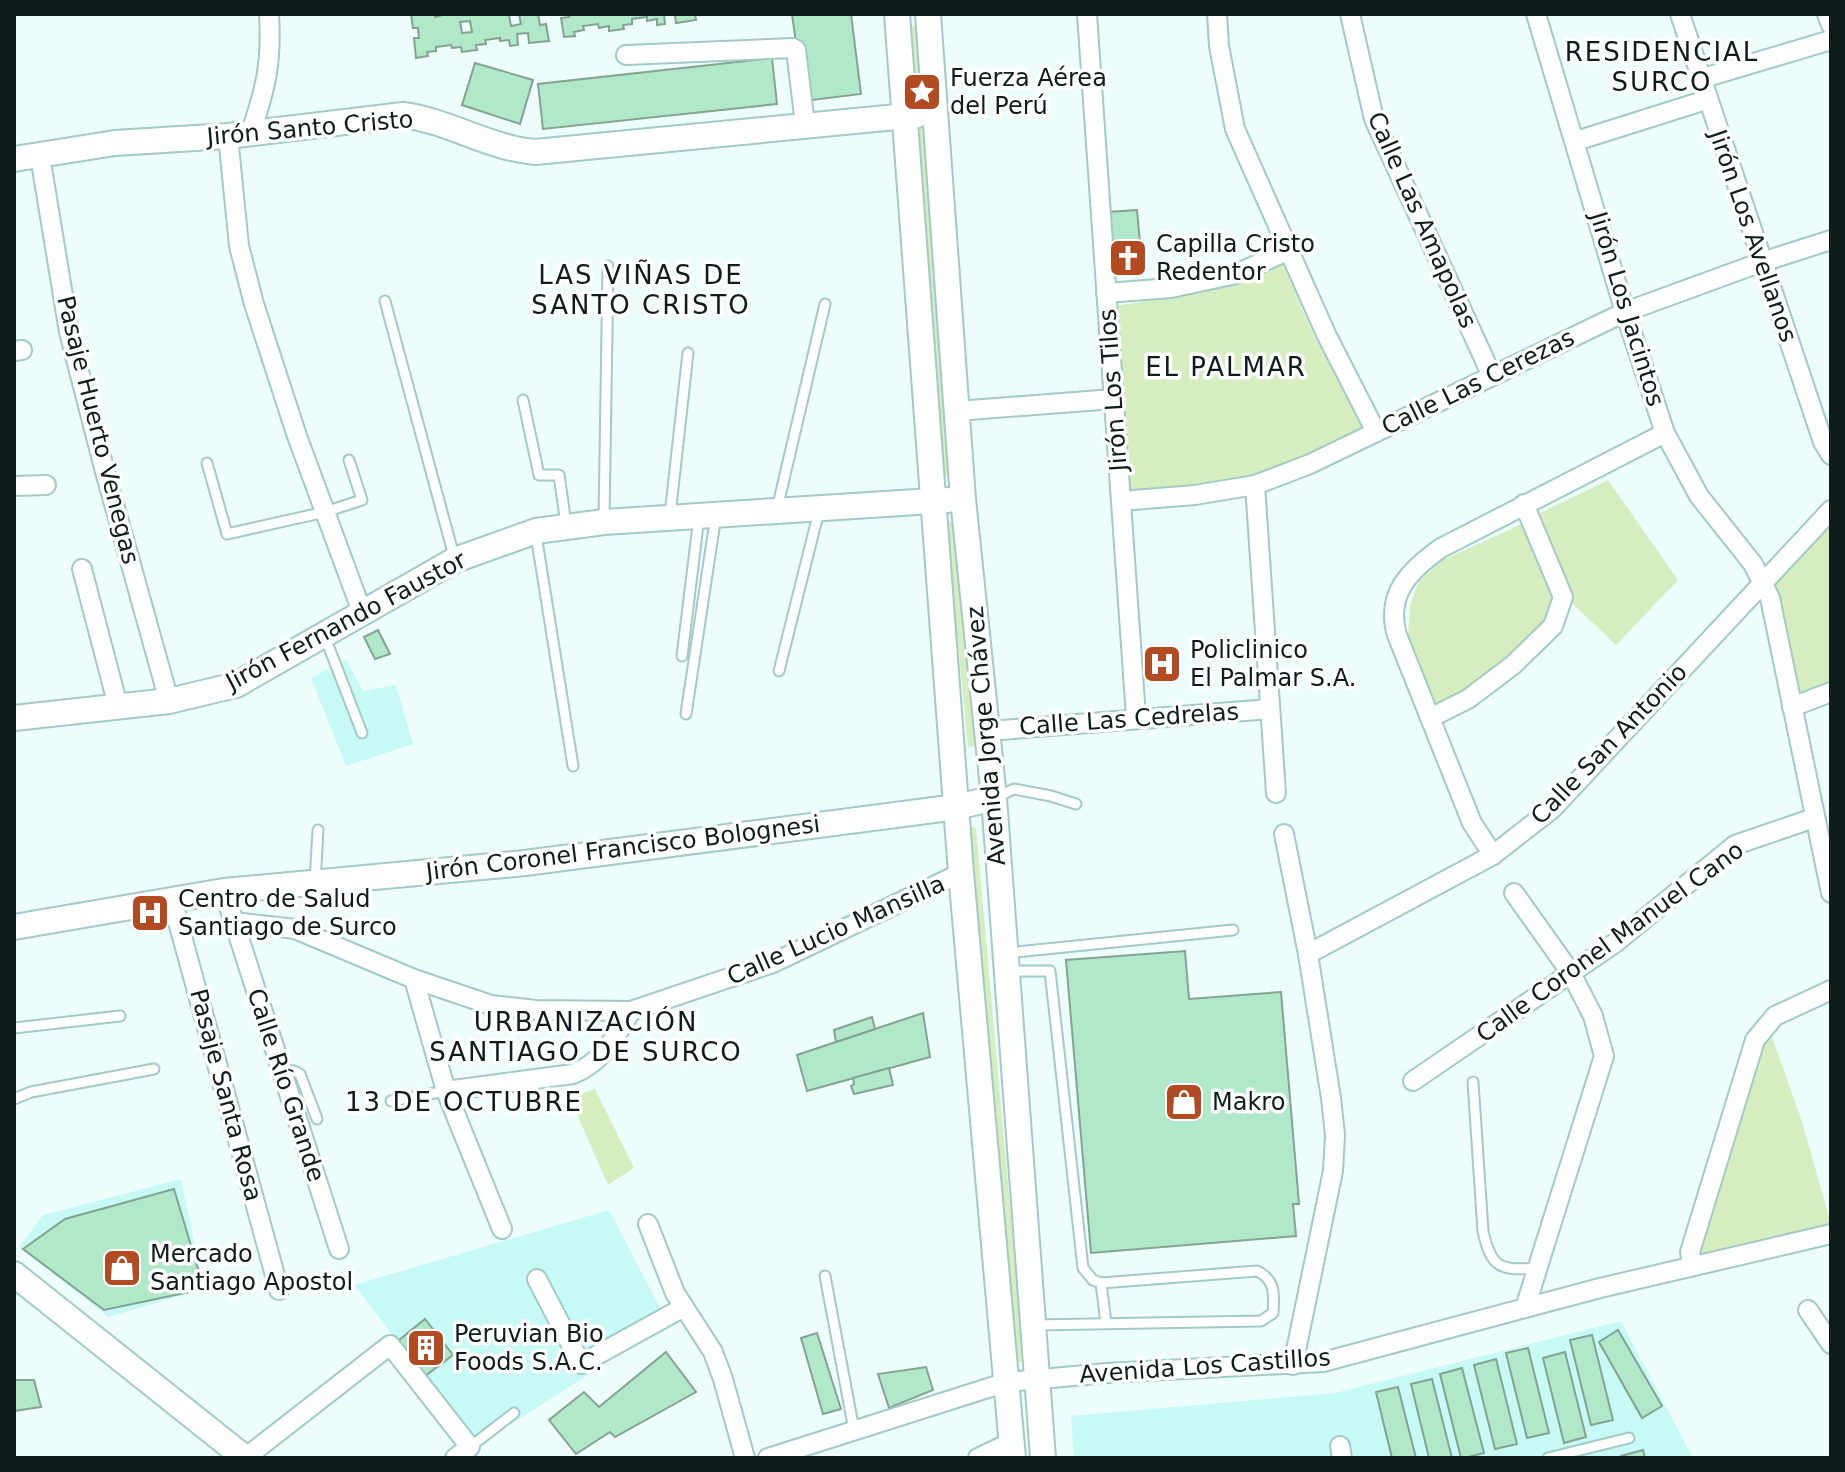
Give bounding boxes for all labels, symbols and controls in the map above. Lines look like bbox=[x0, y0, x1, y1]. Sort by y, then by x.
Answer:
district label: RESIDENCIAL SURCO bbox=[1565, 37, 1759, 97]
place label: Fuerza Aérea del Perú bbox=[950, 64, 1107, 120]
place icon: Fuerza Aérea del Perú bbox=[901, 71, 943, 113]
street label: Jirón Santo Cristo bbox=[203, 105, 415, 151]
street label: Calle Las Amapolas bbox=[1362, 108, 1482, 332]
street label: Jirón Los Avellanos bbox=[1703, 124, 1803, 346]
street label: Jirón Los Jacintos bbox=[1584, 206, 1670, 410]
place label: Capilla Cristo Redentor bbox=[1156, 230, 1315, 286]
church icon: Capilla Cristo Redentor bbox=[1107, 237, 1149, 279]
district label: LAS VIÑAS DE SANTO CRISTO bbox=[531, 259, 751, 320]
street label: Pasaje Huerto Venegas bbox=[51, 293, 145, 567]
street label: Jirón Los Tilos bbox=[1093, 308, 1133, 474]
street label: Calle Las Cerezas bbox=[1377, 323, 1579, 441]
district label: EL PALMAR bbox=[1145, 352, 1307, 382]
street label: Jirón Fernando Faustor bbox=[219, 546, 471, 697]
street label: Avenida Jorge Chávez bbox=[961, 605, 1011, 867]
place label: Policlinico El Palmar S.A. bbox=[1190, 636, 1356, 692]
hospital icon: Policlinico El Palmar S.A. bbox=[1141, 643, 1183, 685]
street label: Calle San Antonio bbox=[1525, 658, 1693, 830]
street label: Calle Las Cedrelas bbox=[1018, 697, 1240, 741]
street label: Jirón Coronel Francisco Bolognesi bbox=[422, 810, 822, 886]
street label: Calle Coronel Manuel Cano bbox=[1471, 836, 1749, 1048]
street label: Calle Lucio Mansilla bbox=[723, 869, 949, 991]
place label: Centro de Salud Santiago de Surco bbox=[178, 885, 397, 941]
hospital icon: Centro de Salud Santiago de Surco bbox=[129, 892, 171, 934]
street label: Calle Río Grande bbox=[242, 985, 330, 1185]
street label: Pasaje Santa Rosa bbox=[184, 986, 268, 1204]
district label: URBANIZACIÓN SANTIAGO DE SURCO bbox=[429, 1006, 743, 1067]
shop icon: Makro bbox=[1163, 1081, 1205, 1123]
district label: 13 DE OCTUBRE bbox=[345, 1087, 583, 1117]
place label: Makro bbox=[1212, 1088, 1285, 1116]
place label: Mercado Santiago Apostol bbox=[150, 1240, 353, 1296]
shop icon: Mercado Santiago Apostol bbox=[101, 1247, 143, 1289]
place label: Peruvian Bio Foods S.A.C. bbox=[454, 1320, 604, 1376]
building icon: Peruvian Bio Foods S.A.C. bbox=[405, 1327, 447, 1369]
street label: Avenida Los Castillos bbox=[1078, 1343, 1332, 1389]

